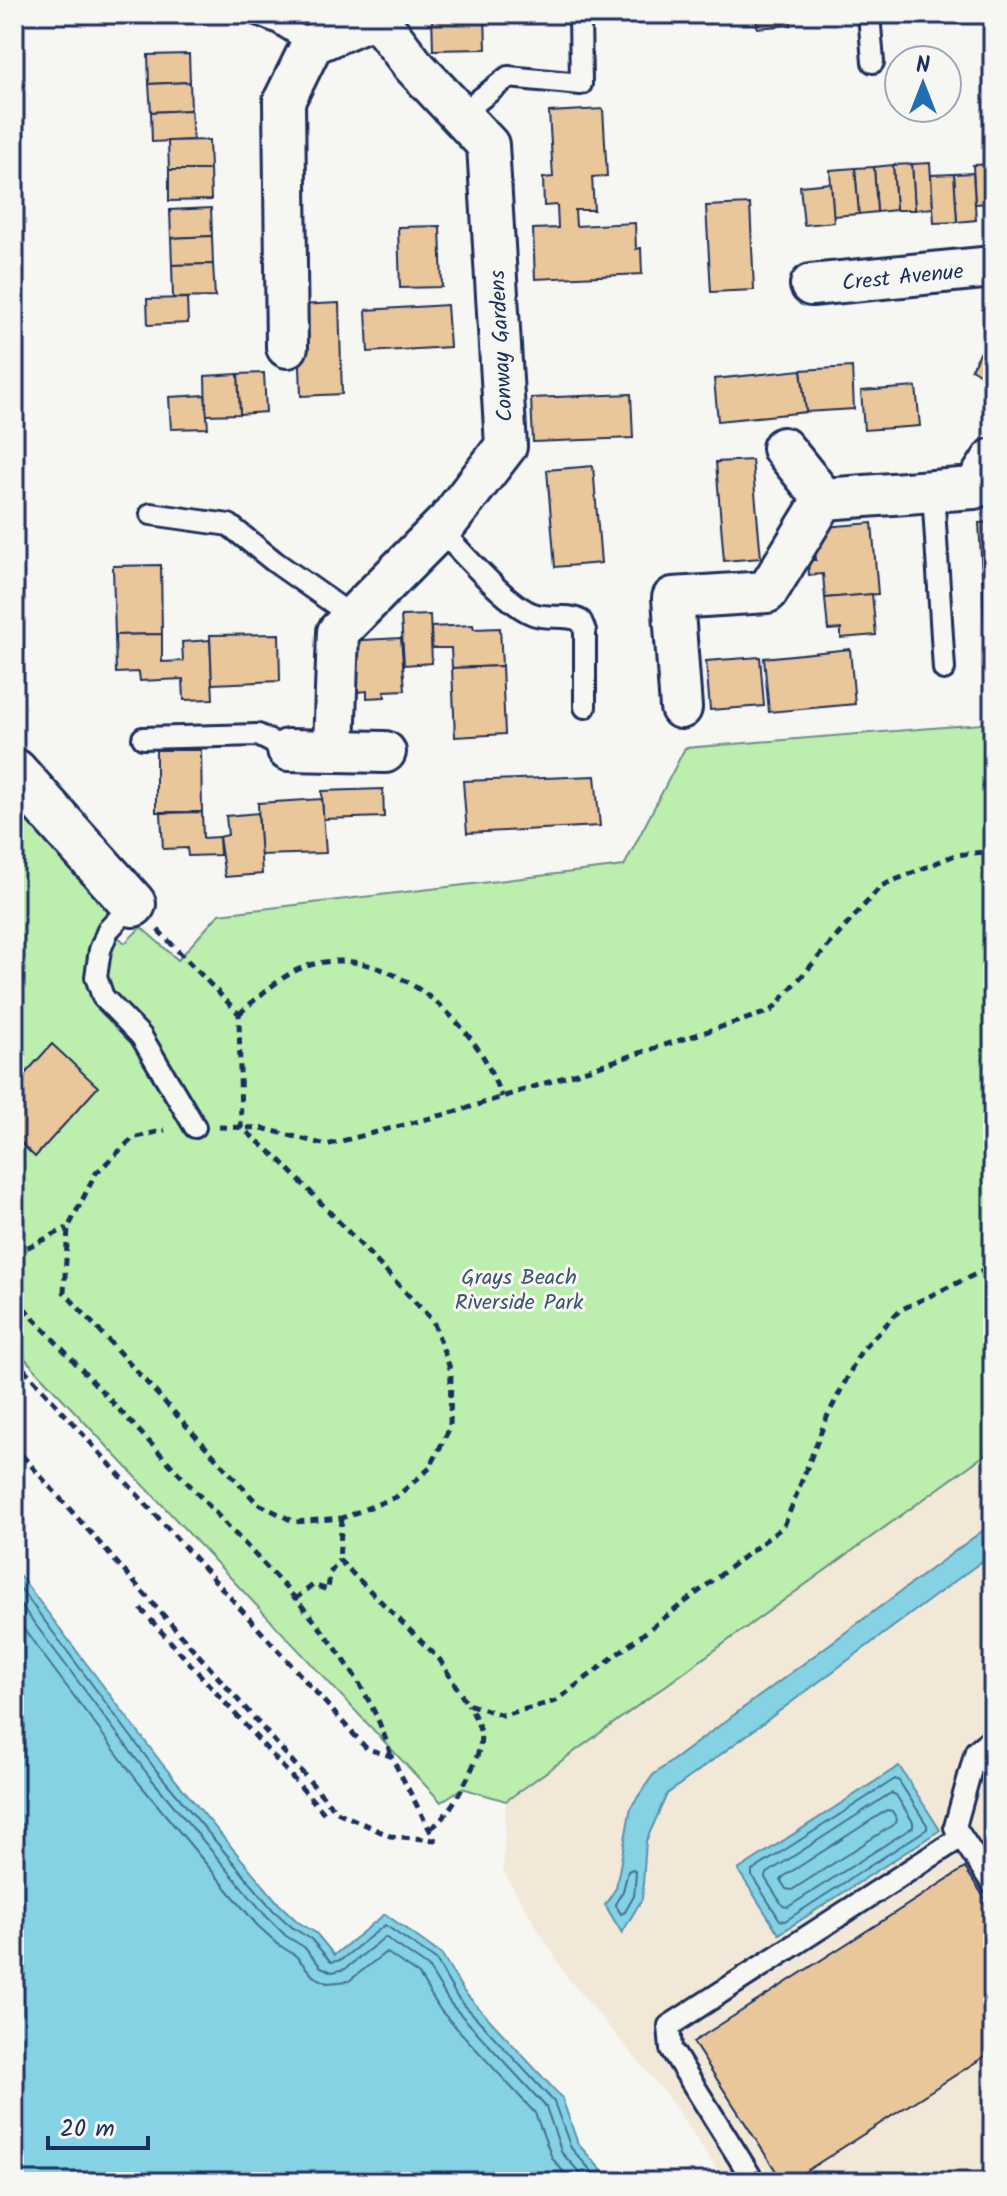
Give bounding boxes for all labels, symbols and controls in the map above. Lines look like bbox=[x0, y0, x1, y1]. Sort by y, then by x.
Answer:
north arrow bbox=[883, 44, 963, 124]
text: N bbox=[916, 49, 930, 84]
street label: Crest Avenue bbox=[840, 255, 965, 302]
street label: Conway Gardens bbox=[481, 268, 524, 423]
park label: Grays Beach Riverside Park bbox=[455, 1261, 584, 1321]
scale bar bbox=[48, 2100, 148, 2150]
text: 20 m bbox=[60, 2110, 115, 2149]

